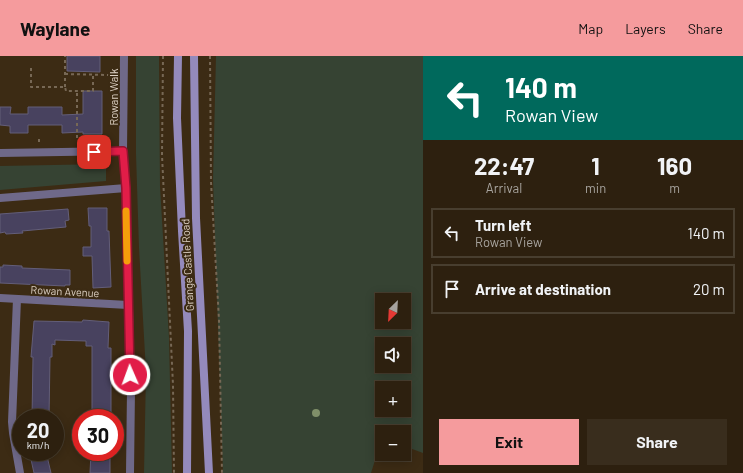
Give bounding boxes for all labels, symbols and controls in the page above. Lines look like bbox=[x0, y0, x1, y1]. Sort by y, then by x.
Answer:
text: Waylane bbox=[20, 17, 90, 40]
text: Map bbox=[578, 20, 603, 37]
text: Layers bbox=[625, 20, 666, 37]
text: Share bbox=[688, 20, 723, 37]
street label: Rowan Walk bbox=[107, 68, 120, 125]
text: 140 m bbox=[505, 70, 577, 104]
icon: left bbox=[439, 72, 491, 124]
text: Rowan View bbox=[505, 104, 598, 126]
pin bbox=[77, 135, 111, 169]
icon: arrive bbox=[83, 141, 105, 163]
text: 22:47 bbox=[474, 151, 534, 180]
text: 1 bbox=[591, 151, 600, 180]
text: 160 bbox=[657, 151, 692, 180]
text: Arrival bbox=[486, 180, 522, 196]
text: min bbox=[585, 180, 606, 196]
text: m bbox=[669, 180, 680, 196]
text: Turn left bbox=[475, 216, 531, 234]
street label: Grange Castle Road bbox=[178, 218, 196, 312]
icon: left bbox=[441, 222, 463, 244]
text: 140 m bbox=[688, 224, 725, 242]
text: Rowan View bbox=[475, 234, 542, 250]
icon: arrive bbox=[441, 278, 463, 300]
text: Arrive at destination bbox=[475, 280, 611, 298]
text: 20 m bbox=[693, 280, 725, 298]
street label: Rowan Avenue bbox=[30, 283, 100, 299]
north arrow bbox=[375, 293, 411, 329]
map controls bbox=[375, 293, 411, 461]
button: sound bbox=[375, 337, 411, 373]
position arrow bbox=[109, 354, 151, 396]
button: + bbox=[375, 381, 411, 417]
speed limit sign: 30 bbox=[72, 409, 124, 461]
text: 20 bbox=[27, 418, 49, 442]
button: Exit bbox=[439, 419, 579, 465]
button: Share bbox=[587, 419, 727, 465]
button: − bbox=[375, 425, 411, 461]
text: km/h bbox=[27, 439, 49, 451]

